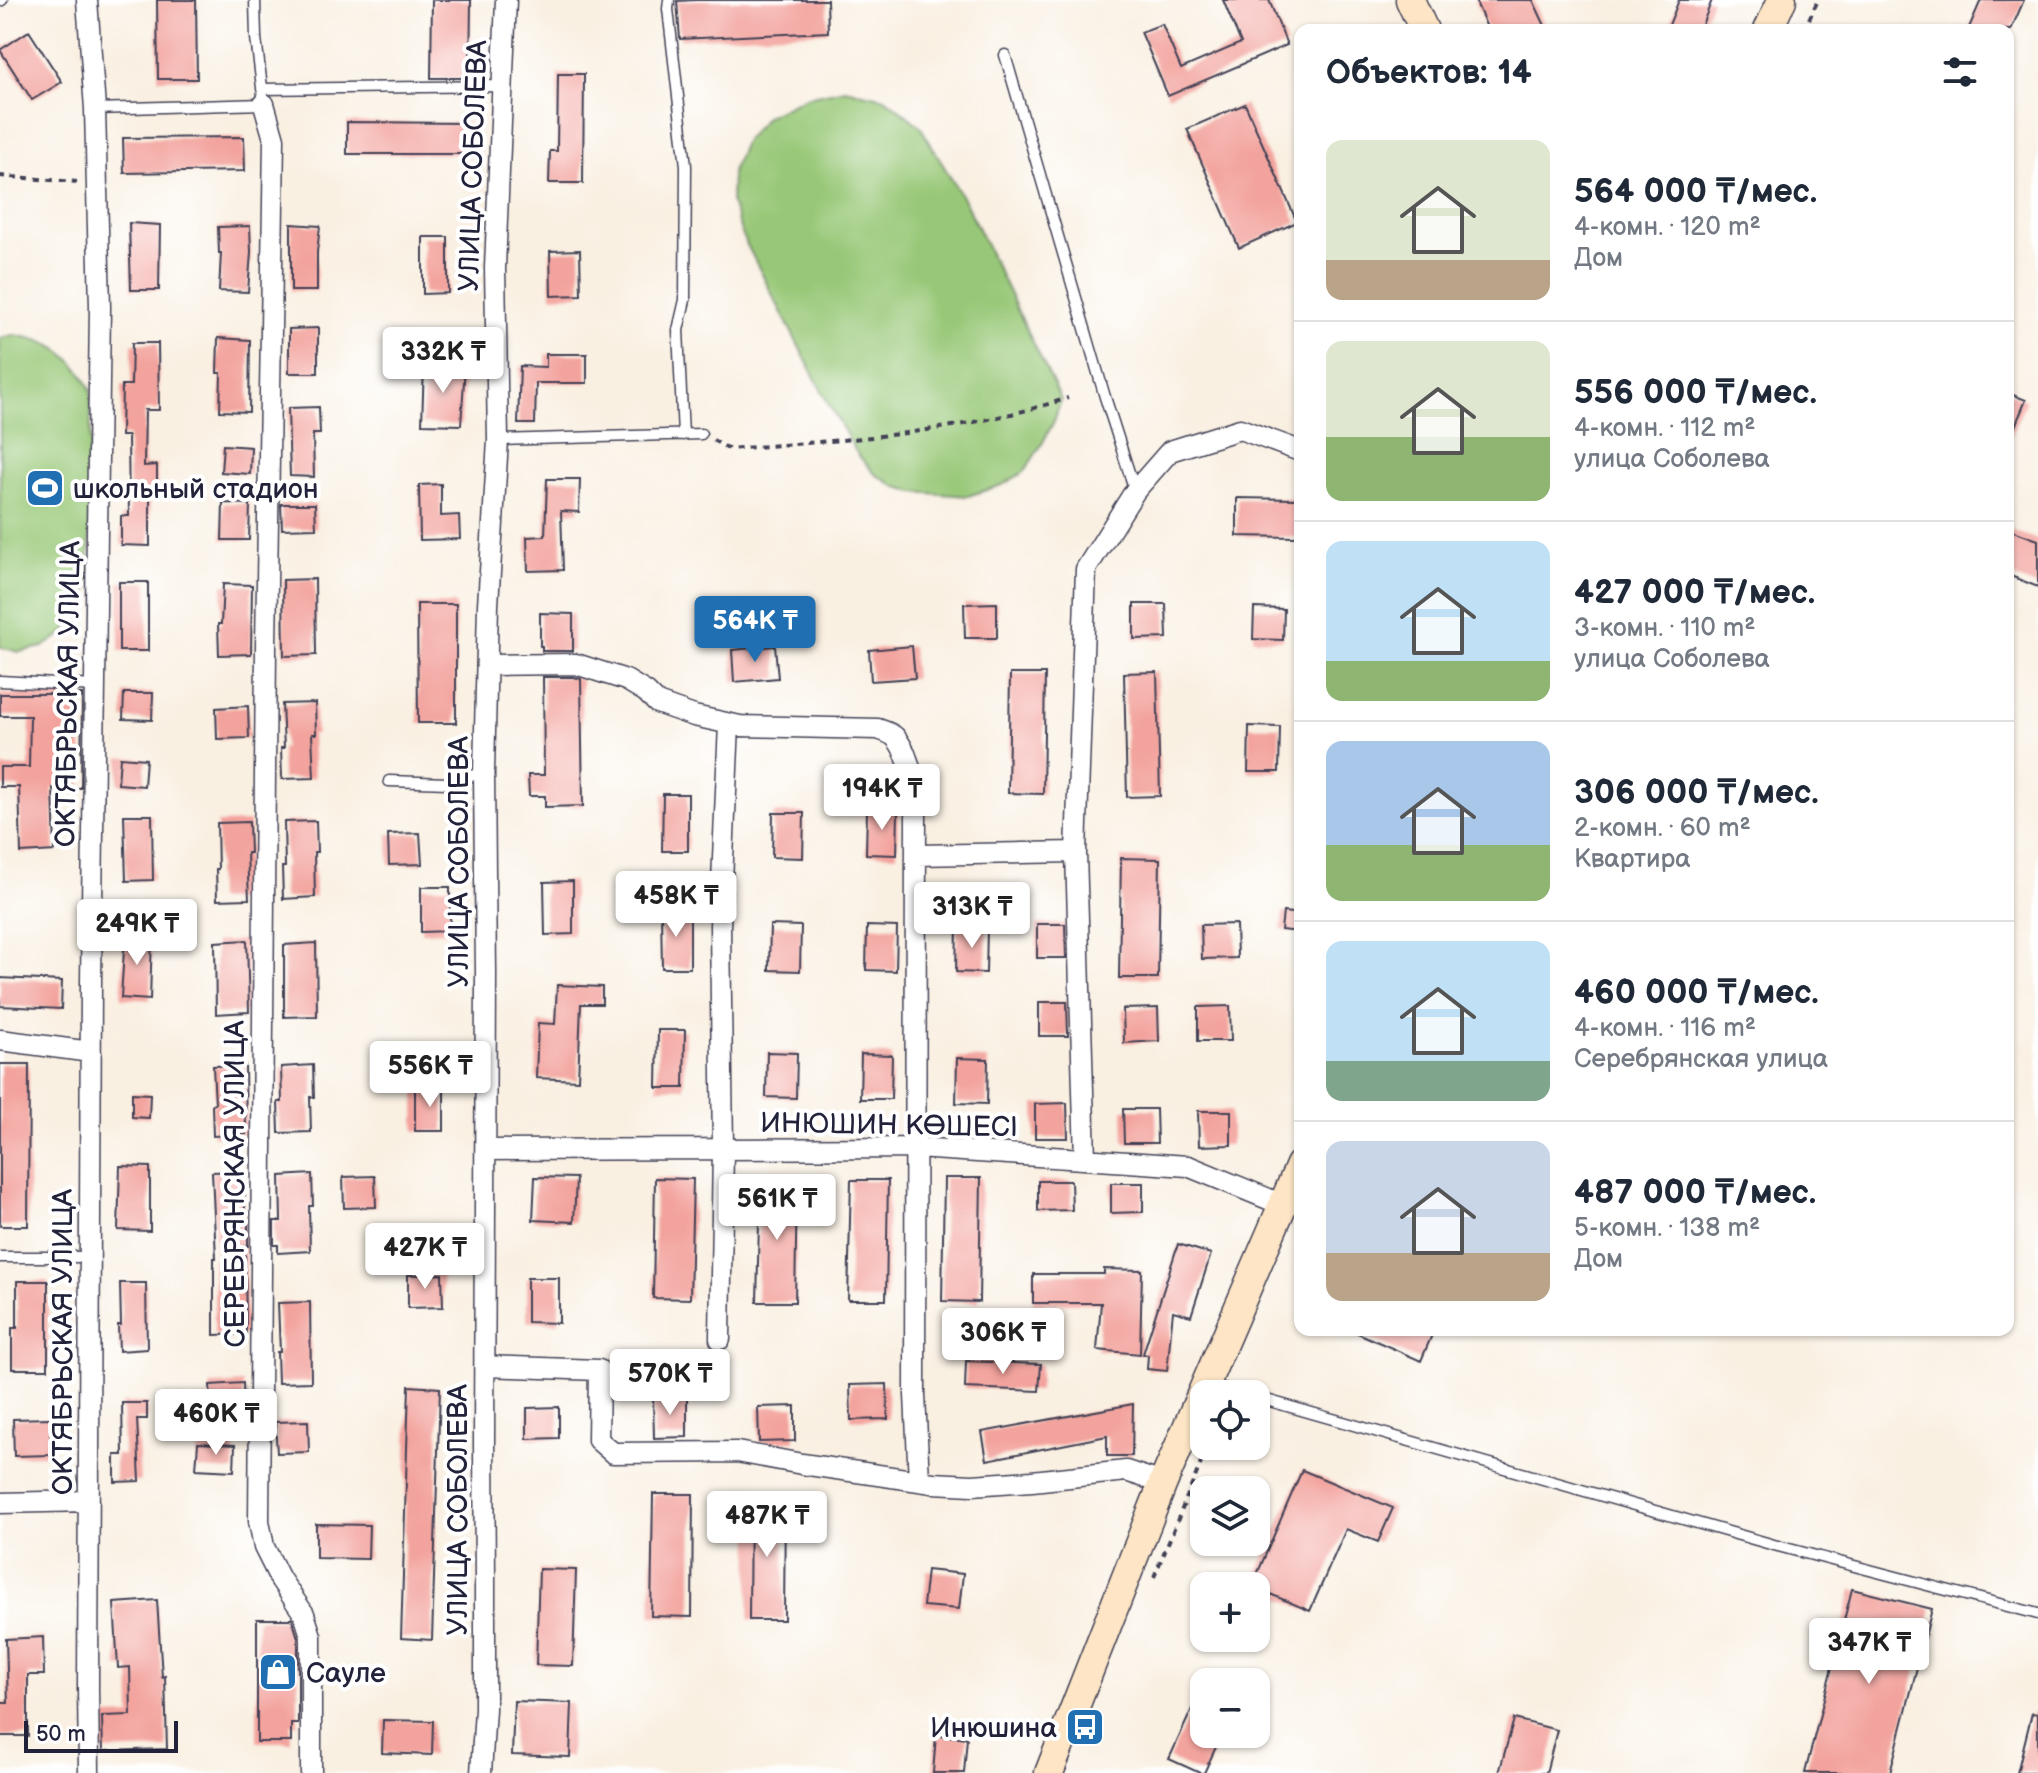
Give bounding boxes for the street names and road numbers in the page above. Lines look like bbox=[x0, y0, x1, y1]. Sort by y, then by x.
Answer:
street label: УЛИЦА СОБОЛЕВА bbox=[453, 39, 494, 292]
street label: ОКТЯБРЬСКАЯ УЛИЦА bbox=[49, 540, 88, 847]
street label: УЛИЦА СОБОЛЕВА bbox=[443, 735, 476, 988]
street label: СЕРЕБРЯНСКАЯ УЛИЦА bbox=[219, 1020, 252, 1347]
street label: ИНЮШИН КӨШЕСІ bbox=[760, 1107, 1018, 1144]
street label: ОКТЯБРЬСКАЯ УЛИЦА bbox=[47, 1188, 80, 1495]
street label: УЛИЦА СОБОЛЕВА bbox=[442, 1383, 475, 1636]

